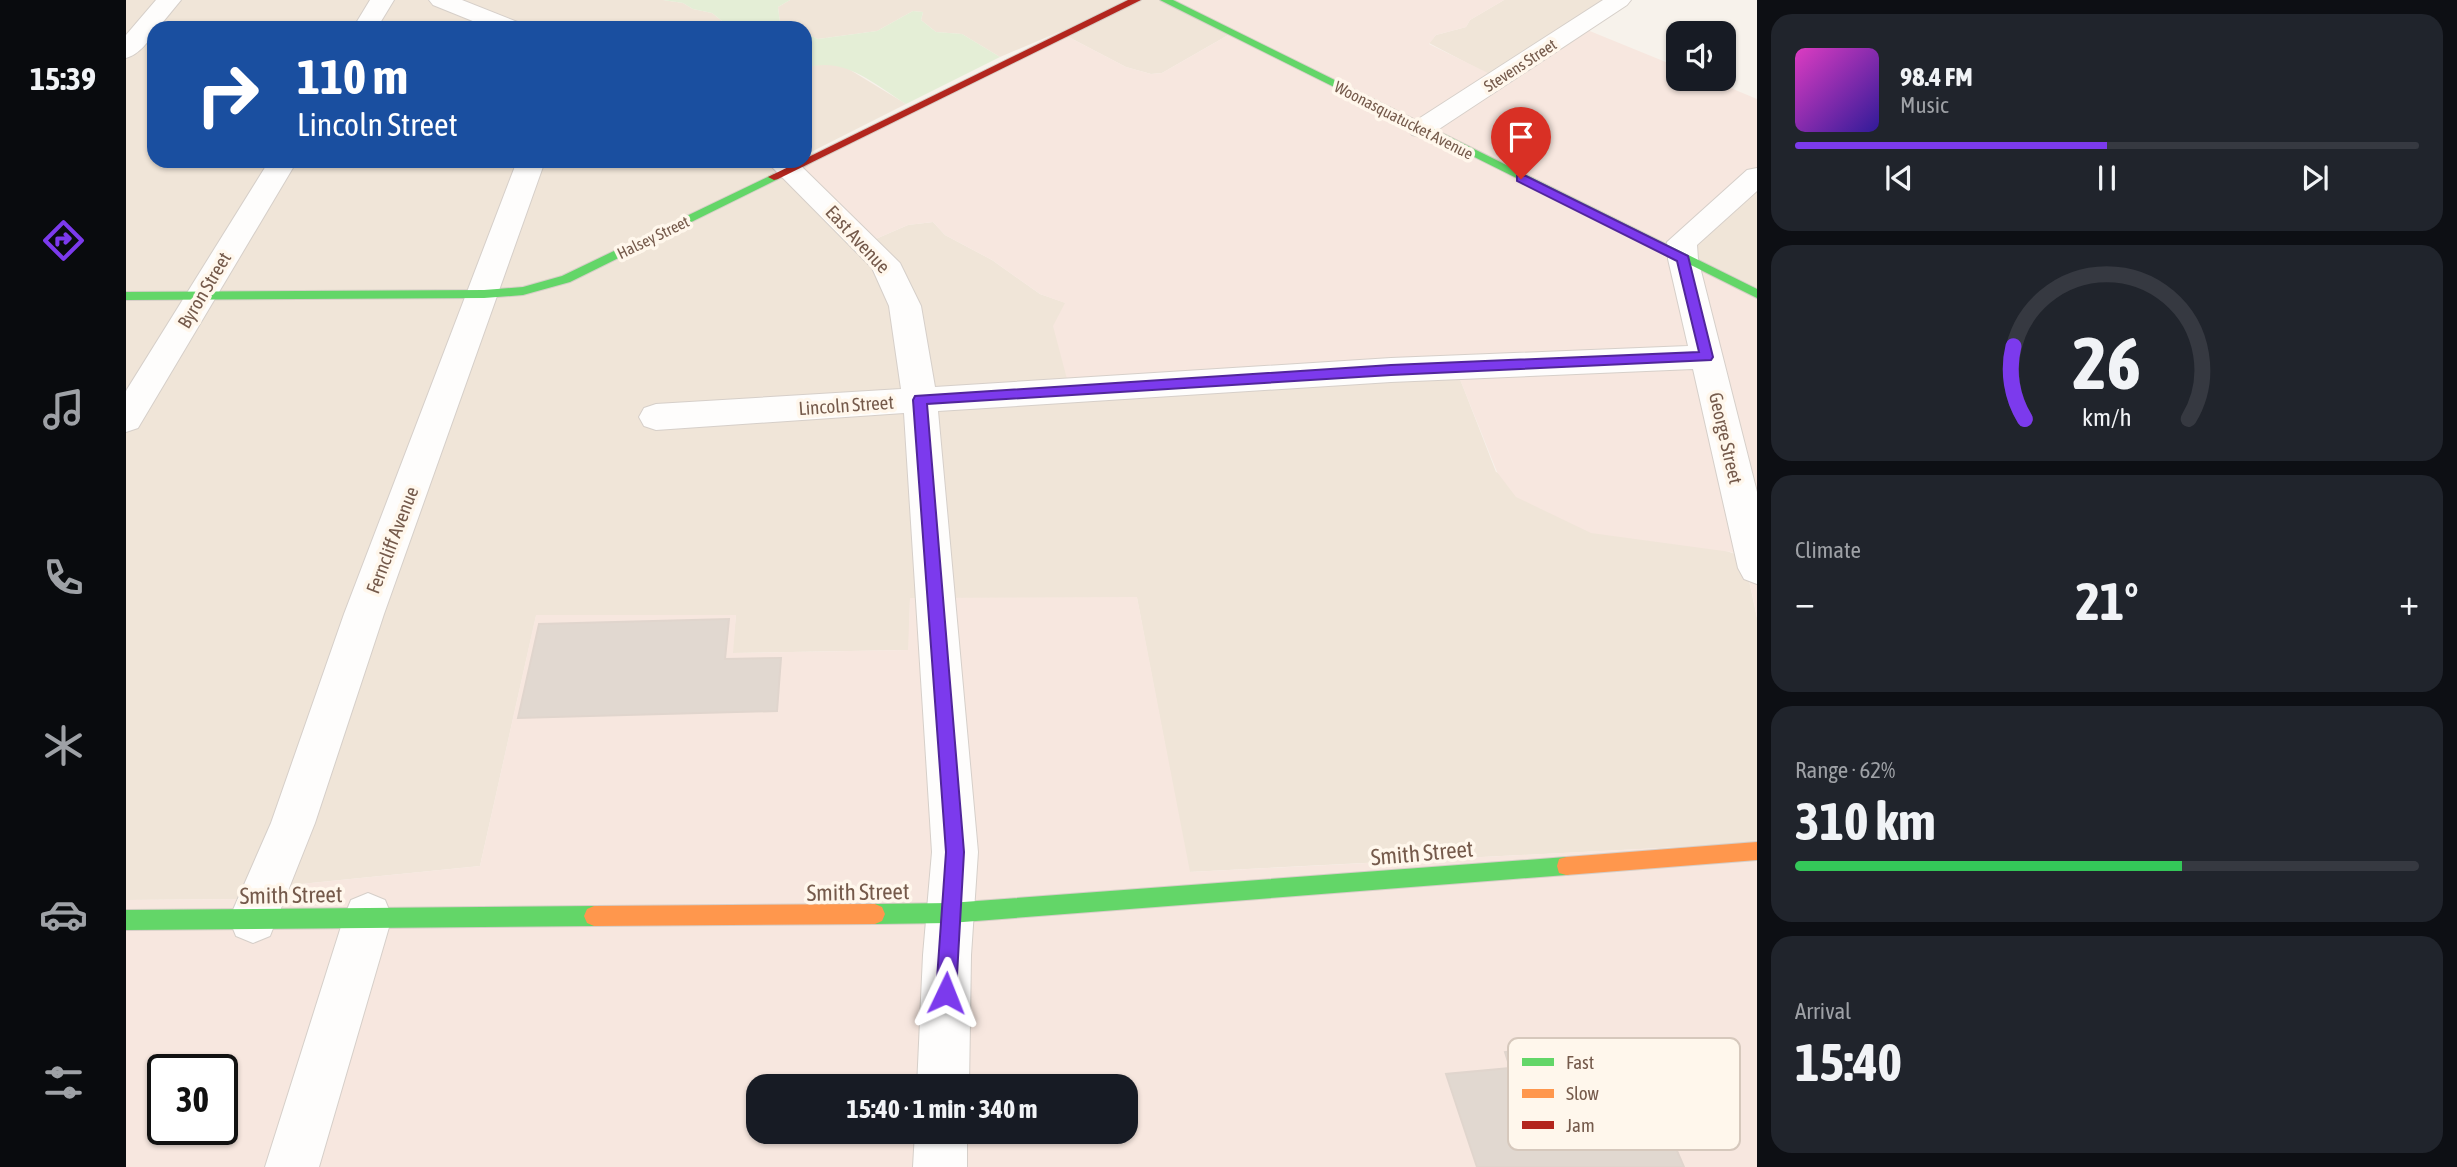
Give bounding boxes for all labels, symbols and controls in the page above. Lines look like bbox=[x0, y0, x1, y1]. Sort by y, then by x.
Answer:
map controls bbox=[1666, 21, 1736, 91]
button: sound bbox=[1666, 21, 1736, 91]
street label: Stevens Street bbox=[1480, 35, 1560, 95]
text: 110 m bbox=[297, 48, 408, 104]
icon: right bbox=[182, 49, 273, 140]
text: 15:39 bbox=[30, 60, 96, 97]
text: 98.4 FM bbox=[1900, 62, 1973, 92]
street label: Woonasquatucket Avenue bbox=[1331, 77, 1476, 164]
text: Music bbox=[1900, 92, 1948, 118]
text: Lincoln Street bbox=[297, 106, 458, 143]
pin bbox=[1491, 107, 1551, 179]
icon: arrive bbox=[1502, 118, 1540, 156]
icon: previous bbox=[1880, 159, 1918, 197]
icon: pause bbox=[2088, 159, 2126, 197]
icon: next bbox=[2296, 159, 2334, 197]
street label: East Avenue bbox=[821, 201, 895, 277]
street label: Halsey Street bbox=[614, 212, 693, 263]
icon: directions bbox=[39, 216, 88, 265]
street label: Byron Street bbox=[173, 248, 235, 332]
text: 26 bbox=[2073, 321, 2141, 404]
icon: music bbox=[39, 385, 88, 434]
street label: George Street bbox=[1705, 390, 1747, 486]
street label: Lincoln Street bbox=[798, 391, 894, 419]
text: km/h bbox=[2082, 403, 2132, 431]
street label: Ferncliff Avenue bbox=[362, 483, 422, 597]
text: Climate bbox=[1795, 537, 1861, 563]
icon: phone bbox=[39, 553, 88, 602]
text: 21° bbox=[2075, 571, 2139, 631]
text: − bbox=[1795, 580, 1815, 623]
text: + bbox=[2399, 580, 2419, 623]
icon: climate bbox=[39, 721, 88, 770]
text: Range · 62% bbox=[1795, 757, 1895, 783]
text: 310 km bbox=[1795, 791, 1936, 851]
street label: Smith Street bbox=[1370, 836, 1474, 870]
street label: Smith Street bbox=[806, 878, 910, 906]
street label: Smith Street bbox=[239, 881, 343, 909]
icon: car bbox=[39, 890, 88, 939]
position arrow bbox=[909, 956, 983, 1030]
text: Arrival bbox=[1795, 998, 1851, 1024]
text: 15:40 bbox=[1795, 1032, 1902, 1092]
legend bbox=[1508, 1038, 1740, 1150]
text: Fast bbox=[1566, 1051, 1594, 1073]
speed limit sign: 30 bbox=[147, 1054, 238, 1145]
icon: filters bbox=[39, 1058, 88, 1107]
text: Slow bbox=[1566, 1082, 1600, 1104]
text: 15:40 · 1 min · 340 m bbox=[847, 1094, 1037, 1124]
text: Jam bbox=[1566, 1114, 1595, 1136]

